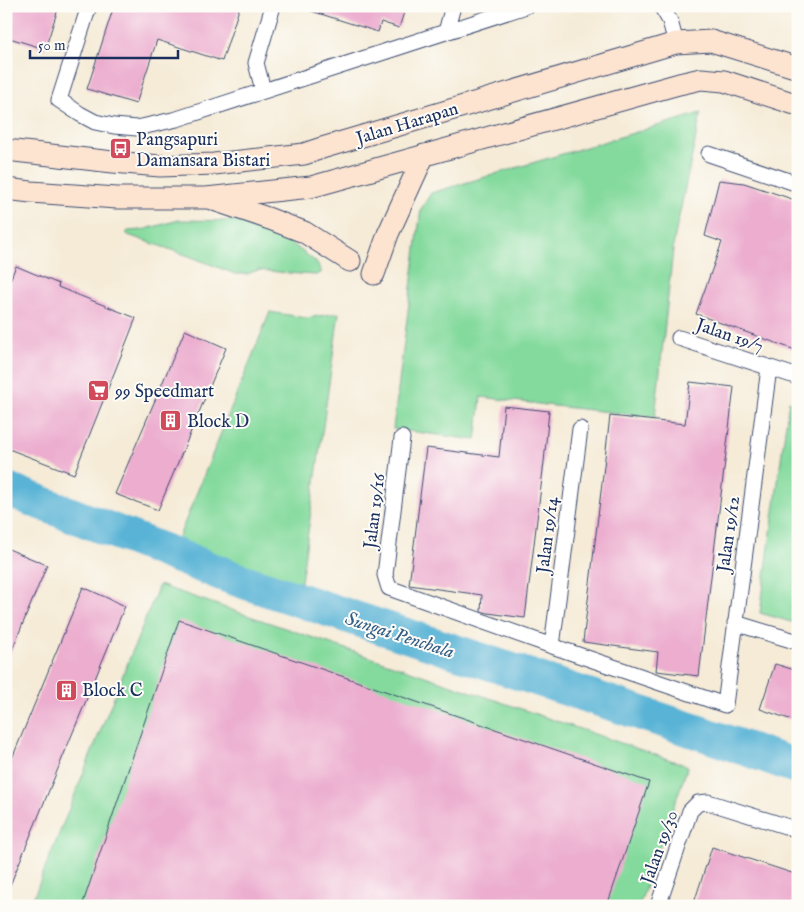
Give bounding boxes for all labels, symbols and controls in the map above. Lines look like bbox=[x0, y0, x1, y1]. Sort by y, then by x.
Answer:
scale bar bbox=[30, 28, 178, 60]
text: 50 m bbox=[38, 36, 66, 55]
street label: Jalan Harapan bbox=[352, 98, 462, 151]
place label: Pangsapuri Damansara Bistari bbox=[136, 129, 271, 173]
bus stop icon: Pangsapuri Damansara Bistari bbox=[108, 137, 132, 161]
street label: Jalan 19/7 bbox=[691, 314, 766, 359]
supermarket icon: 99 Speedmart bbox=[87, 379, 111, 403]
place label: 99 Speedmart bbox=[114, 381, 214, 404]
building icon: Block D bbox=[159, 409, 183, 433]
place label: Block D bbox=[187, 411, 249, 434]
street label: Jalan 19/16 bbox=[359, 472, 392, 552]
street label: Jalan 19/14 bbox=[532, 495, 565, 577]
street label: Jalan 19/12 bbox=[712, 495, 746, 576]
water label: Sungai Penchala bbox=[342, 607, 457, 665]
building icon: Block C bbox=[54, 678, 78, 702]
place label: Block C bbox=[82, 680, 143, 703]
street label: Jalan 19/30 bbox=[636, 807, 684, 889]

